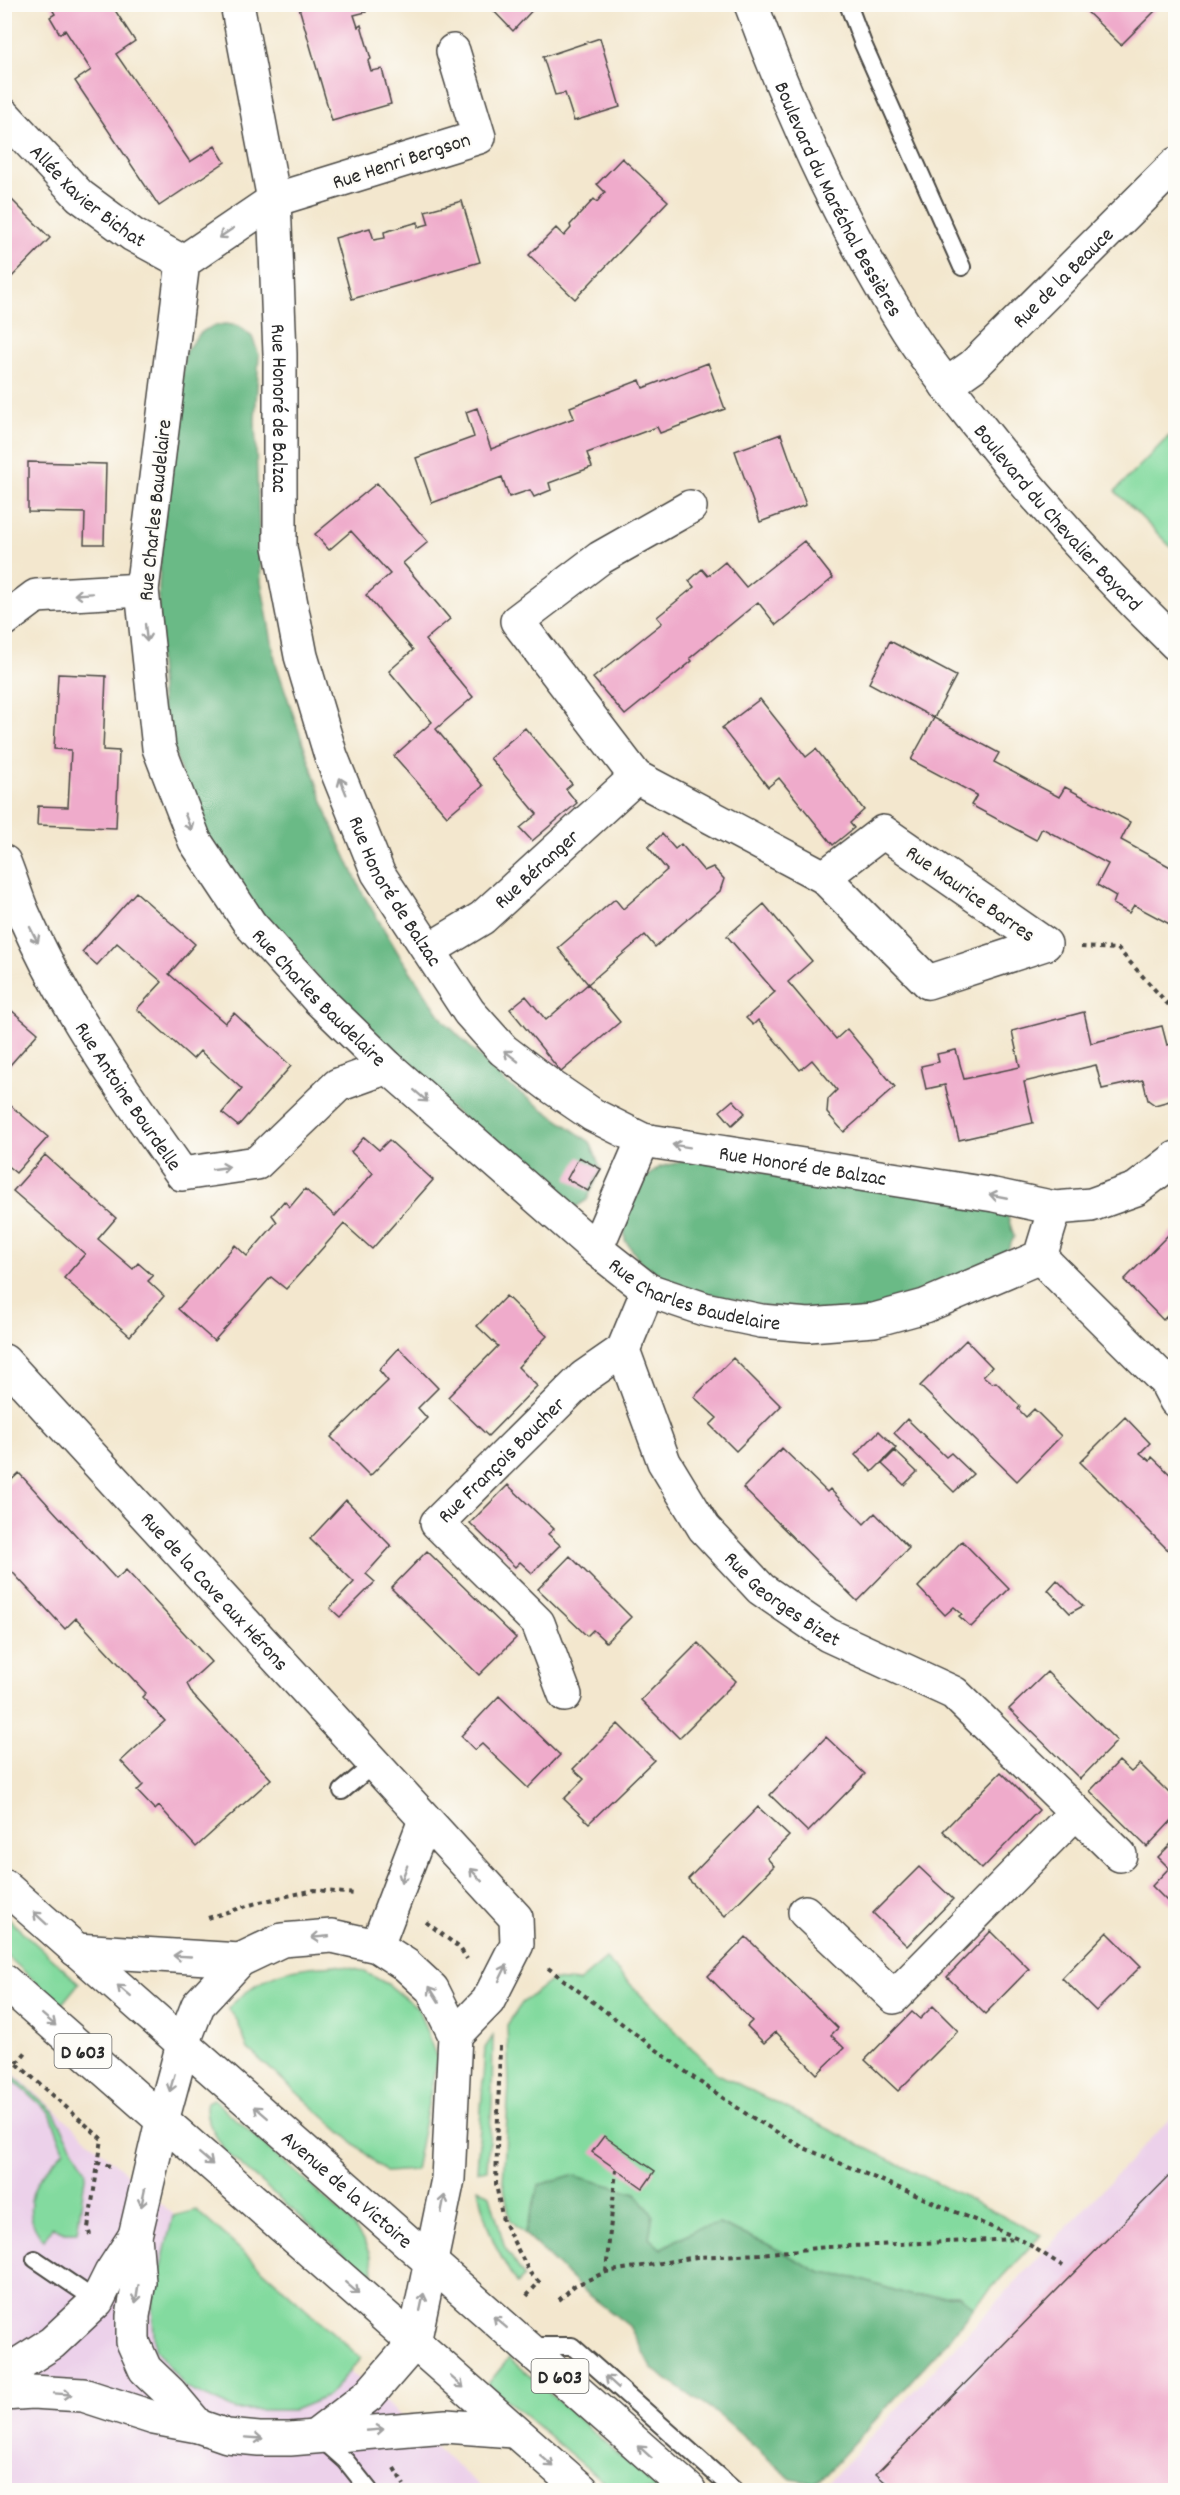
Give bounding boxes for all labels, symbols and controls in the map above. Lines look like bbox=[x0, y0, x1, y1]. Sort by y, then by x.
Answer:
street label: Boulevard du Maréchal Bessières bbox=[765, 78, 908, 324]
street label: Rue Henri Bergson bbox=[329, 126, 475, 199]
street label: Allée Xavier Bichat bbox=[21, 139, 150, 257]
street label: Rue de la Beauce bbox=[1007, 222, 1122, 337]
one-way arrow bbox=[217, 226, 234, 239]
street label: Rue Honoré de Balzac bbox=[261, 323, 292, 493]
street label: Rue Charles Baudelaire bbox=[133, 418, 181, 603]
street label: Boulevard du Chevalier Bayard bbox=[965, 419, 1147, 620]
one-way arrow bbox=[74, 588, 94, 599]
one-way arrow bbox=[141, 623, 152, 643]
one-way arrow bbox=[337, 777, 348, 796]
one-way arrow bbox=[183, 812, 194, 831]
street label: Rue Honoré de Balzac bbox=[339, 812, 448, 974]
street label: Rue Béranger bbox=[489, 824, 587, 918]
street label: Rue Maurice Barres bbox=[898, 840, 1040, 951]
street label: Rue Charles Baudelaire bbox=[243, 923, 392, 1075]
one-way arrow bbox=[29, 926, 40, 944]
street label: Rue Antoine Bourdelle bbox=[65, 1017, 187, 1178]
one-way arrow bbox=[504, 1050, 520, 1063]
one-way arrow bbox=[413, 1089, 428, 1103]
one-way arrow bbox=[672, 1140, 691, 1151]
street label: Rue Honoré de Balzac bbox=[716, 1140, 888, 1196]
one-way arrow bbox=[211, 1163, 231, 1174]
one-way arrow bbox=[989, 1190, 1008, 1201]
street label: Rue Charles Baudelaire bbox=[601, 1252, 781, 1341]
street label: Rue François Boucher bbox=[432, 1391, 574, 1532]
street label: Rue de la Cave aux Hérons bbox=[132, 1506, 294, 1679]
street label: Rue Georges Bizet bbox=[715, 1546, 845, 1657]
one-way arrow bbox=[398, 1865, 409, 1883]
one-way arrow bbox=[469, 1868, 483, 1883]
one-way arrow bbox=[33, 1911, 48, 1925]
one-way arrow bbox=[311, 1932, 330, 1943]
one-way arrow bbox=[173, 1951, 193, 1962]
one-way arrow bbox=[497, 1964, 509, 1982]
one-way arrow bbox=[116, 1985, 132, 1998]
one-way arrow bbox=[427, 1986, 439, 2003]
one-way arrow bbox=[41, 2013, 56, 2027]
road number: D 603 bbox=[54, 2034, 112, 2068]
one-way arrow bbox=[166, 2073, 178, 2092]
one-way arrow bbox=[254, 2105, 269, 2119]
street label: Avenue de la Victoire bbox=[273, 2125, 418, 2257]
one-way arrow bbox=[198, 2152, 213, 2166]
one-way arrow bbox=[137, 2188, 148, 2207]
one-way arrow bbox=[438, 2194, 449, 2214]
one-way arrow bbox=[344, 2281, 359, 2295]
one-way arrow bbox=[131, 2284, 142, 2303]
one-way arrow bbox=[417, 2293, 429, 2312]
one-way arrow bbox=[492, 2315, 507, 2329]
road number: D 603 bbox=[532, 2359, 588, 2393]
one-way arrow bbox=[449, 2375, 464, 2389]
one-way arrow bbox=[605, 2375, 620, 2389]
one-way arrow bbox=[52, 2388, 72, 2399]
one-way arrow bbox=[365, 2424, 385, 2435]
one-way arrow bbox=[244, 2433, 264, 2444]
one-way arrow bbox=[638, 2445, 653, 2459]
one-way arrow bbox=[539, 2454, 555, 2467]

